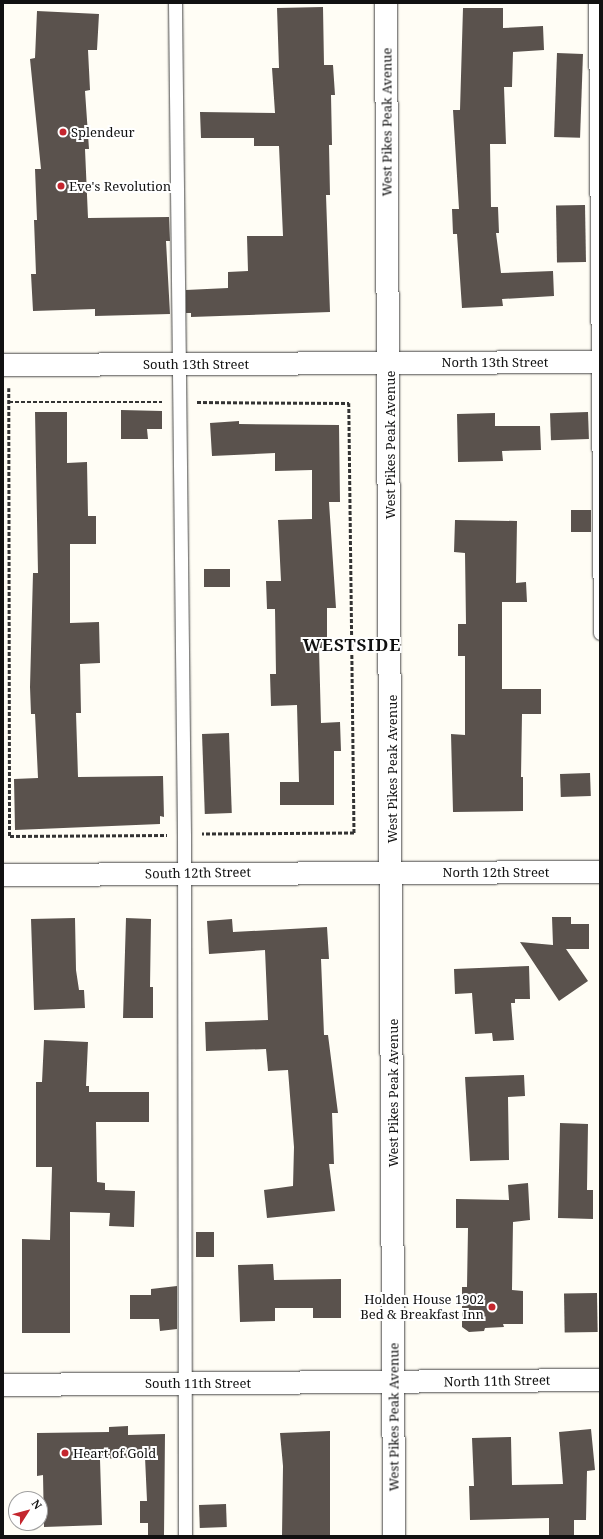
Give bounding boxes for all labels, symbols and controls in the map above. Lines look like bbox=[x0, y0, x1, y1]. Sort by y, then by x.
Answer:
street label: West Pikes Peak Avenue bbox=[379, 48, 395, 196]
place label: Splendeur bbox=[71, 124, 135, 140]
marker: Splendeur bbox=[58, 127, 68, 137]
place label: Eve's Revolution bbox=[69, 178, 171, 194]
marker: Eve's Revolution bbox=[56, 181, 66, 191]
street label: North 13th Street bbox=[442, 354, 548, 370]
street label: South 13th Street bbox=[143, 356, 249, 372]
street label: West Pikes Peak Avenue bbox=[382, 371, 398, 519]
district label: WESTSIDE bbox=[303, 635, 401, 655]
street label: West Pikes Peak Avenue bbox=[384, 695, 400, 843]
street label: South 12th Street bbox=[145, 864, 251, 882]
street label: North 12th Street bbox=[443, 864, 549, 880]
street label: West Pikes Peak Avenue bbox=[385, 1019, 401, 1167]
place label: Holden House 1902 Bed & Breakfast Inn bbox=[360, 1292, 484, 1323]
marker: Holden House 1902 Bed & Breakfast Inn bbox=[487, 1302, 497, 1312]
street label: West Pikes Peak Avenue bbox=[386, 1343, 402, 1491]
street label: North 11th Street bbox=[443, 1372, 551, 1390]
street label: South 11th Street bbox=[145, 1375, 251, 1391]
place label: Heart of Gold bbox=[73, 1445, 156, 1461]
marker: Heart of Gold bbox=[60, 1448, 70, 1458]
north arrow bbox=[8, 1491, 48, 1531]
text: N bbox=[29, 1496, 46, 1512]

